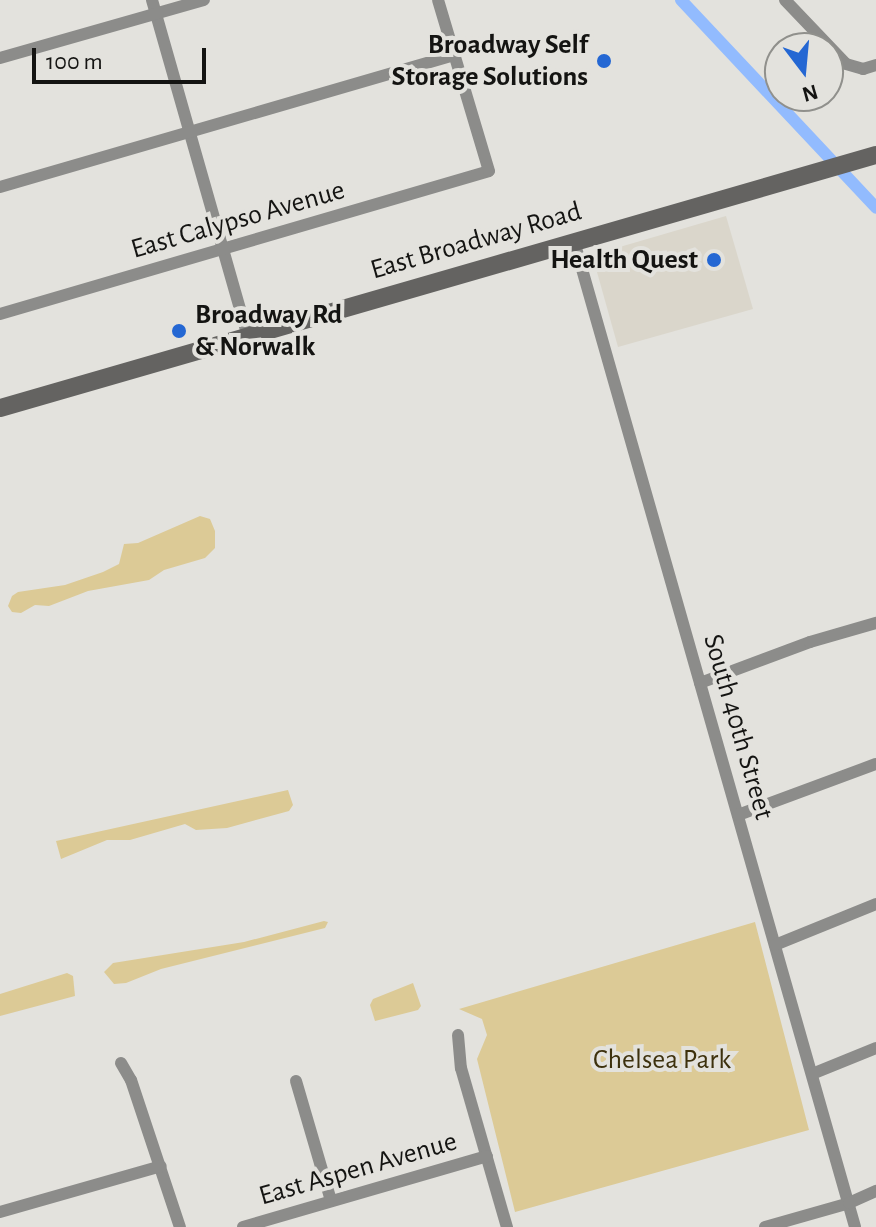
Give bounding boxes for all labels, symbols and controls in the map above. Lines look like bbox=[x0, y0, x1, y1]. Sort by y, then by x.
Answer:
place label: Broadway Self Storage Solutions bbox=[392, 28, 588, 94]
scale bar bbox=[36, 32, 210, 82]
north arrow bbox=[764, 32, 844, 112]
text: 100 m bbox=[46, 50, 103, 74]
marker: Broadway Self Storage Solutions bbox=[595, 52, 613, 70]
text: N bbox=[800, 80, 820, 106]
street label: East Calypso Avenue bbox=[127, 173, 349, 267]
street label: East Broadway Road bbox=[367, 195, 585, 287]
place label: Health Quest bbox=[550, 243, 698, 277]
marker: Health Quest bbox=[705, 251, 723, 269]
place label: Broadway Rd & Norwalk bbox=[195, 298, 342, 364]
marker: Broadway Rd & Norwalk bbox=[170, 322, 188, 340]
street label: South 40th Street bbox=[696, 631, 780, 823]
park label: Chelsea Park bbox=[593, 1043, 731, 1077]
street label: East Aspen Avenue bbox=[255, 1125, 461, 1213]

